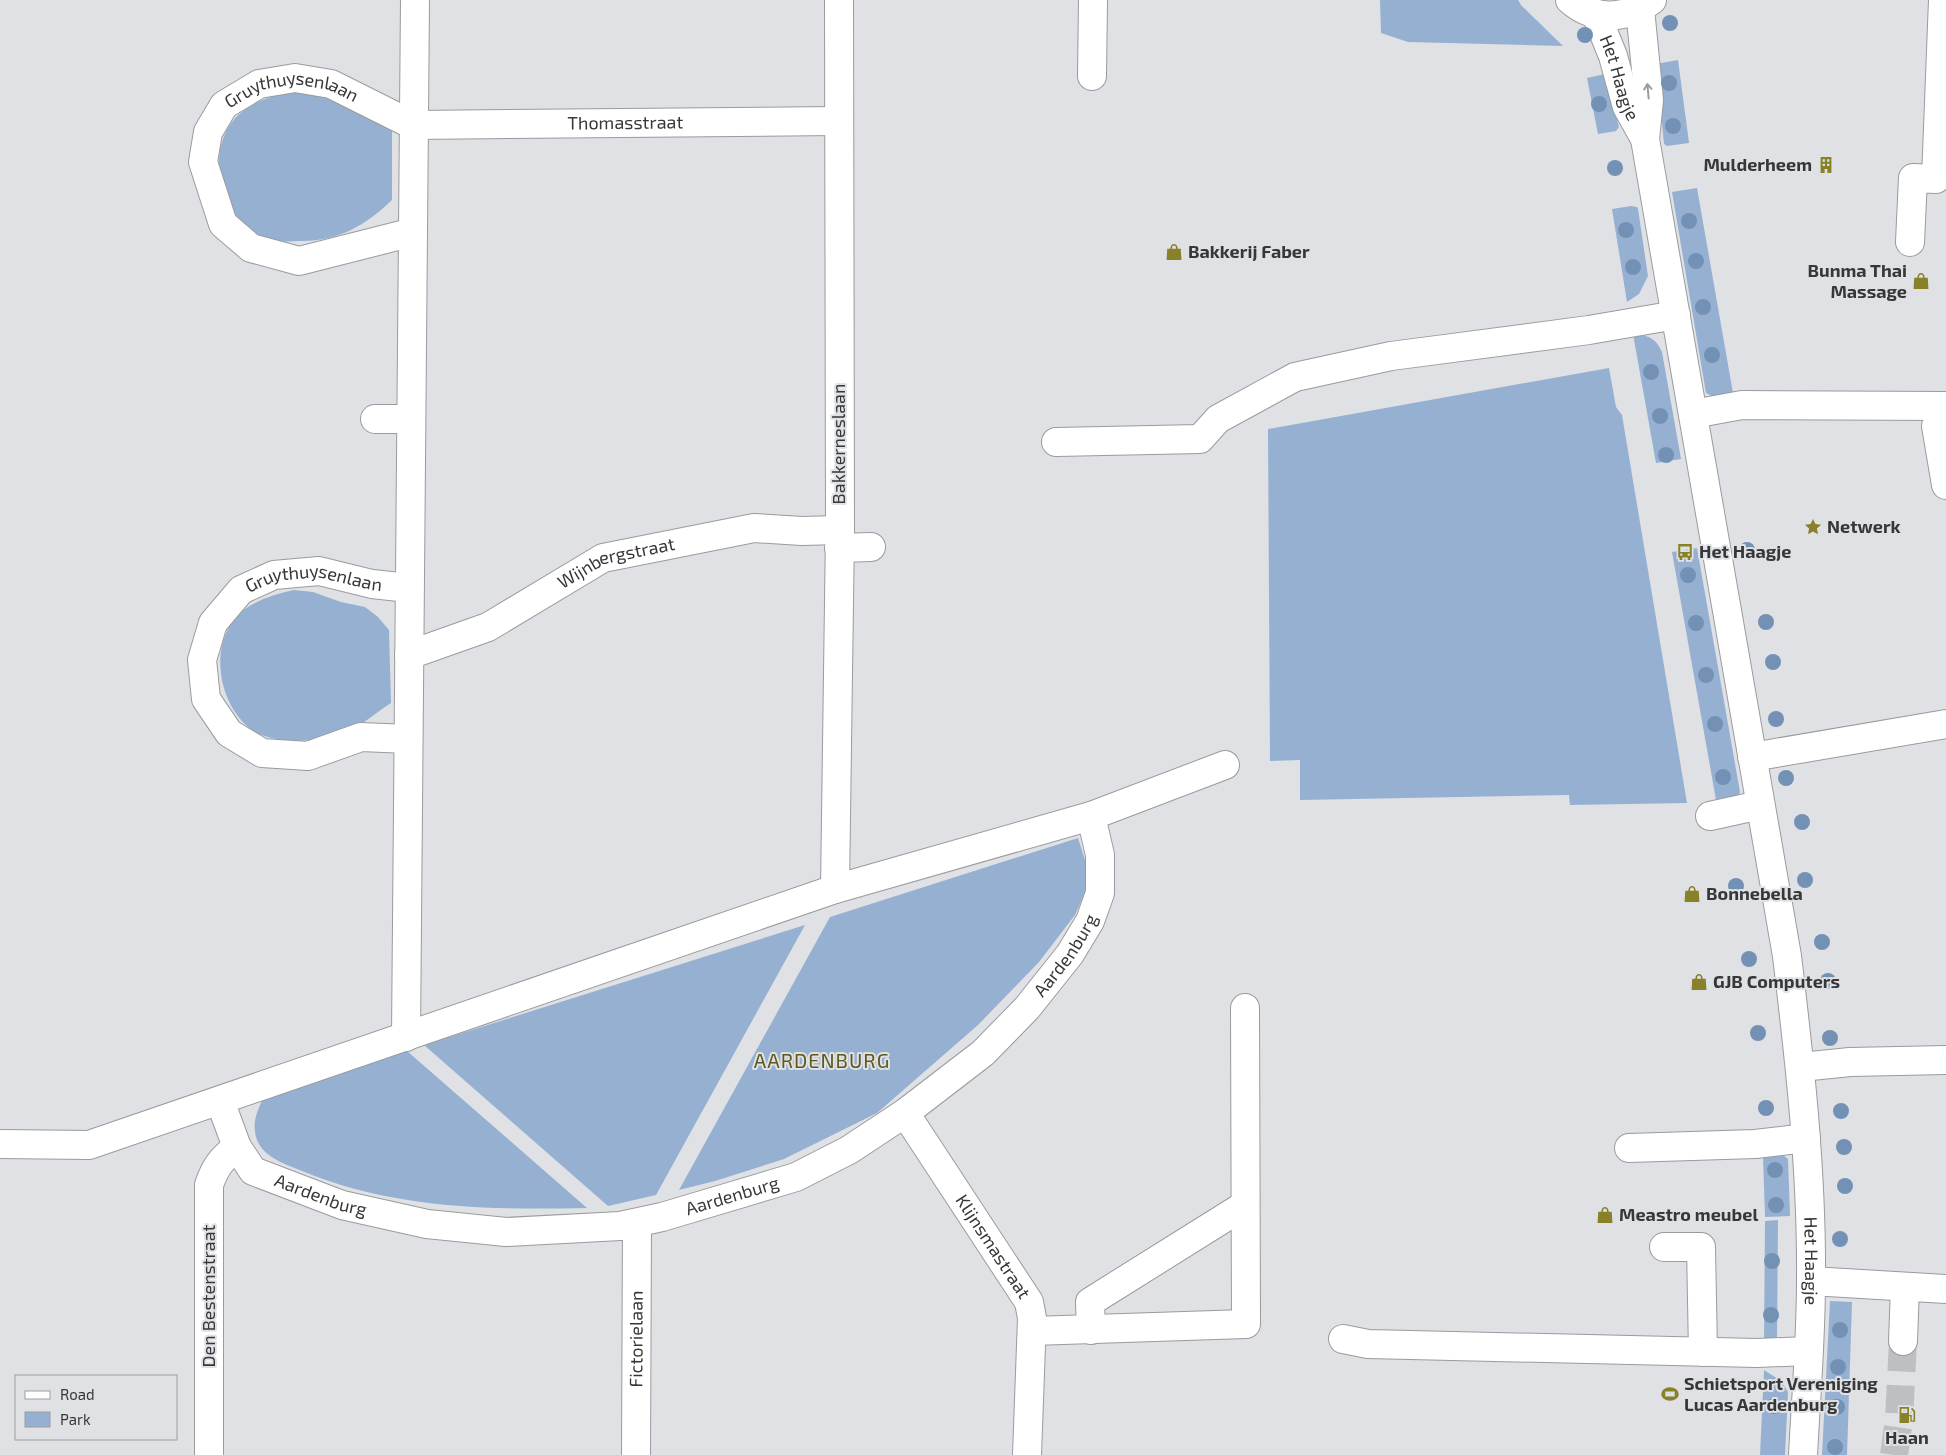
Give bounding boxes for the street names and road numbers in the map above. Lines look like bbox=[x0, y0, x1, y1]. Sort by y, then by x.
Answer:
street label: Het Haagje bbox=[1596, 31, 1644, 124]
street label: Gruythuysenlaan bbox=[220, 66, 362, 112]
street label: Thomasstraat bbox=[567, 110, 683, 134]
street label: Bakkerneslaan bbox=[827, 384, 849, 504]
street label: Wijnbergstraat bbox=[553, 532, 677, 593]
street label: Gruythuysenlaan bbox=[241, 559, 383, 597]
street label: Aardenburg bbox=[1028, 911, 1101, 1001]
street label: Aardenburg bbox=[272, 1168, 369, 1220]
street label: Aardenburg bbox=[683, 1171, 781, 1219]
street label: Klijnsmastraat bbox=[951, 1190, 1036, 1303]
street label: Het Haagje bbox=[1800, 1216, 1823, 1306]
street label: Den Bestenstraat bbox=[197, 1224, 219, 1367]
street label: Fictorielaan bbox=[624, 1290, 647, 1388]

